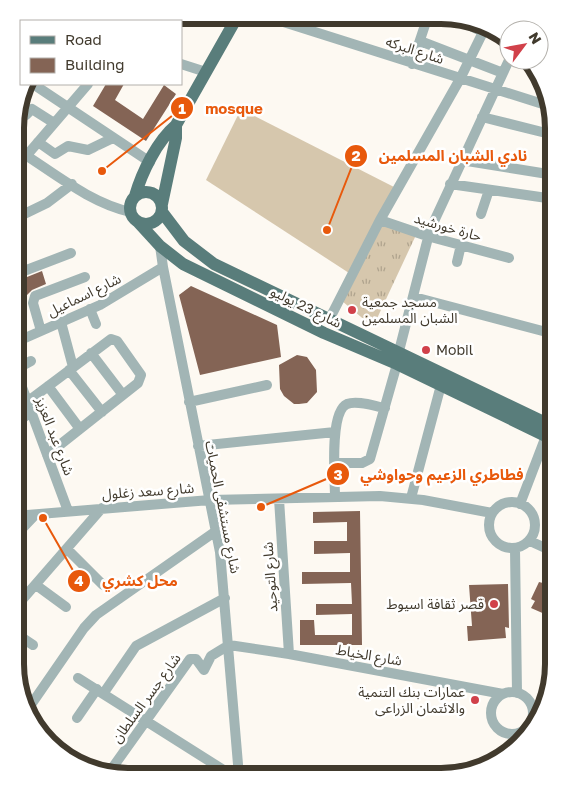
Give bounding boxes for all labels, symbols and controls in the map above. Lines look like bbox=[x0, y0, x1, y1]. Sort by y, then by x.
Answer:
legend bbox=[20, 20, 182, 85]
north arrow bbox=[499, 20, 549, 70]
text: N bbox=[525, 29, 545, 47]
text: Road bbox=[65, 30, 102, 48]
street label: شارع البركه bbox=[383, 32, 446, 70]
text: Building bbox=[65, 55, 125, 73]
callout: mosque bbox=[170, 93, 273, 123]
text: 1 bbox=[178, 99, 186, 117]
text: mosque bbox=[205, 99, 263, 117]
callout: نادي الشبان المسلمين bbox=[344, 141, 537, 171]
text: 2 bbox=[351, 146, 361, 164]
text: نادي الشبان المسلمين bbox=[379, 146, 527, 167]
street label: حارة خورشيد bbox=[412, 209, 484, 245]
street label: شارع اسماعيل bbox=[44, 269, 125, 322]
street label: شارع 23 يوليو bbox=[267, 282, 345, 334]
place label: مسجد جمعية الشبان المسلمين bbox=[362, 293, 458, 327]
marker: مسجد جمعية الشبان المسلمين bbox=[346, 304, 358, 316]
place label: Mobil bbox=[436, 341, 473, 358]
marker: Mobil bbox=[420, 344, 432, 356]
street label: شارع عبد العزيز bbox=[30, 393, 78, 479]
street label: شارع مستشفى الحميات bbox=[199, 439, 245, 575]
callout: فطاطري الزعيم وحواوشي bbox=[325, 459, 534, 489]
text: 3 bbox=[333, 465, 343, 483]
text: فطاطري الزعيم وحواوشي bbox=[360, 465, 524, 486]
street label: شارع سعد زغلول bbox=[101, 479, 195, 505]
street label: شارع التوحيد bbox=[259, 541, 283, 613]
callout: محل كشري bbox=[67, 566, 187, 596]
text: 4 bbox=[74, 571, 84, 589]
text: محل كشري bbox=[102, 571, 178, 592]
place label: قصر ثقافة اسيوط bbox=[386, 595, 484, 613]
marker: قصر ثقافة اسيوط bbox=[488, 598, 500, 610]
street label: شارع الخياط bbox=[334, 640, 404, 672]
street label: شارع جسر السلطان bbox=[107, 650, 186, 748]
place label: عمارات بنك التنمية والائتمان الزراعى bbox=[358, 683, 465, 717]
marker: عمارات بنك التنمية والائتمان الزراعى bbox=[469, 694, 481, 706]

